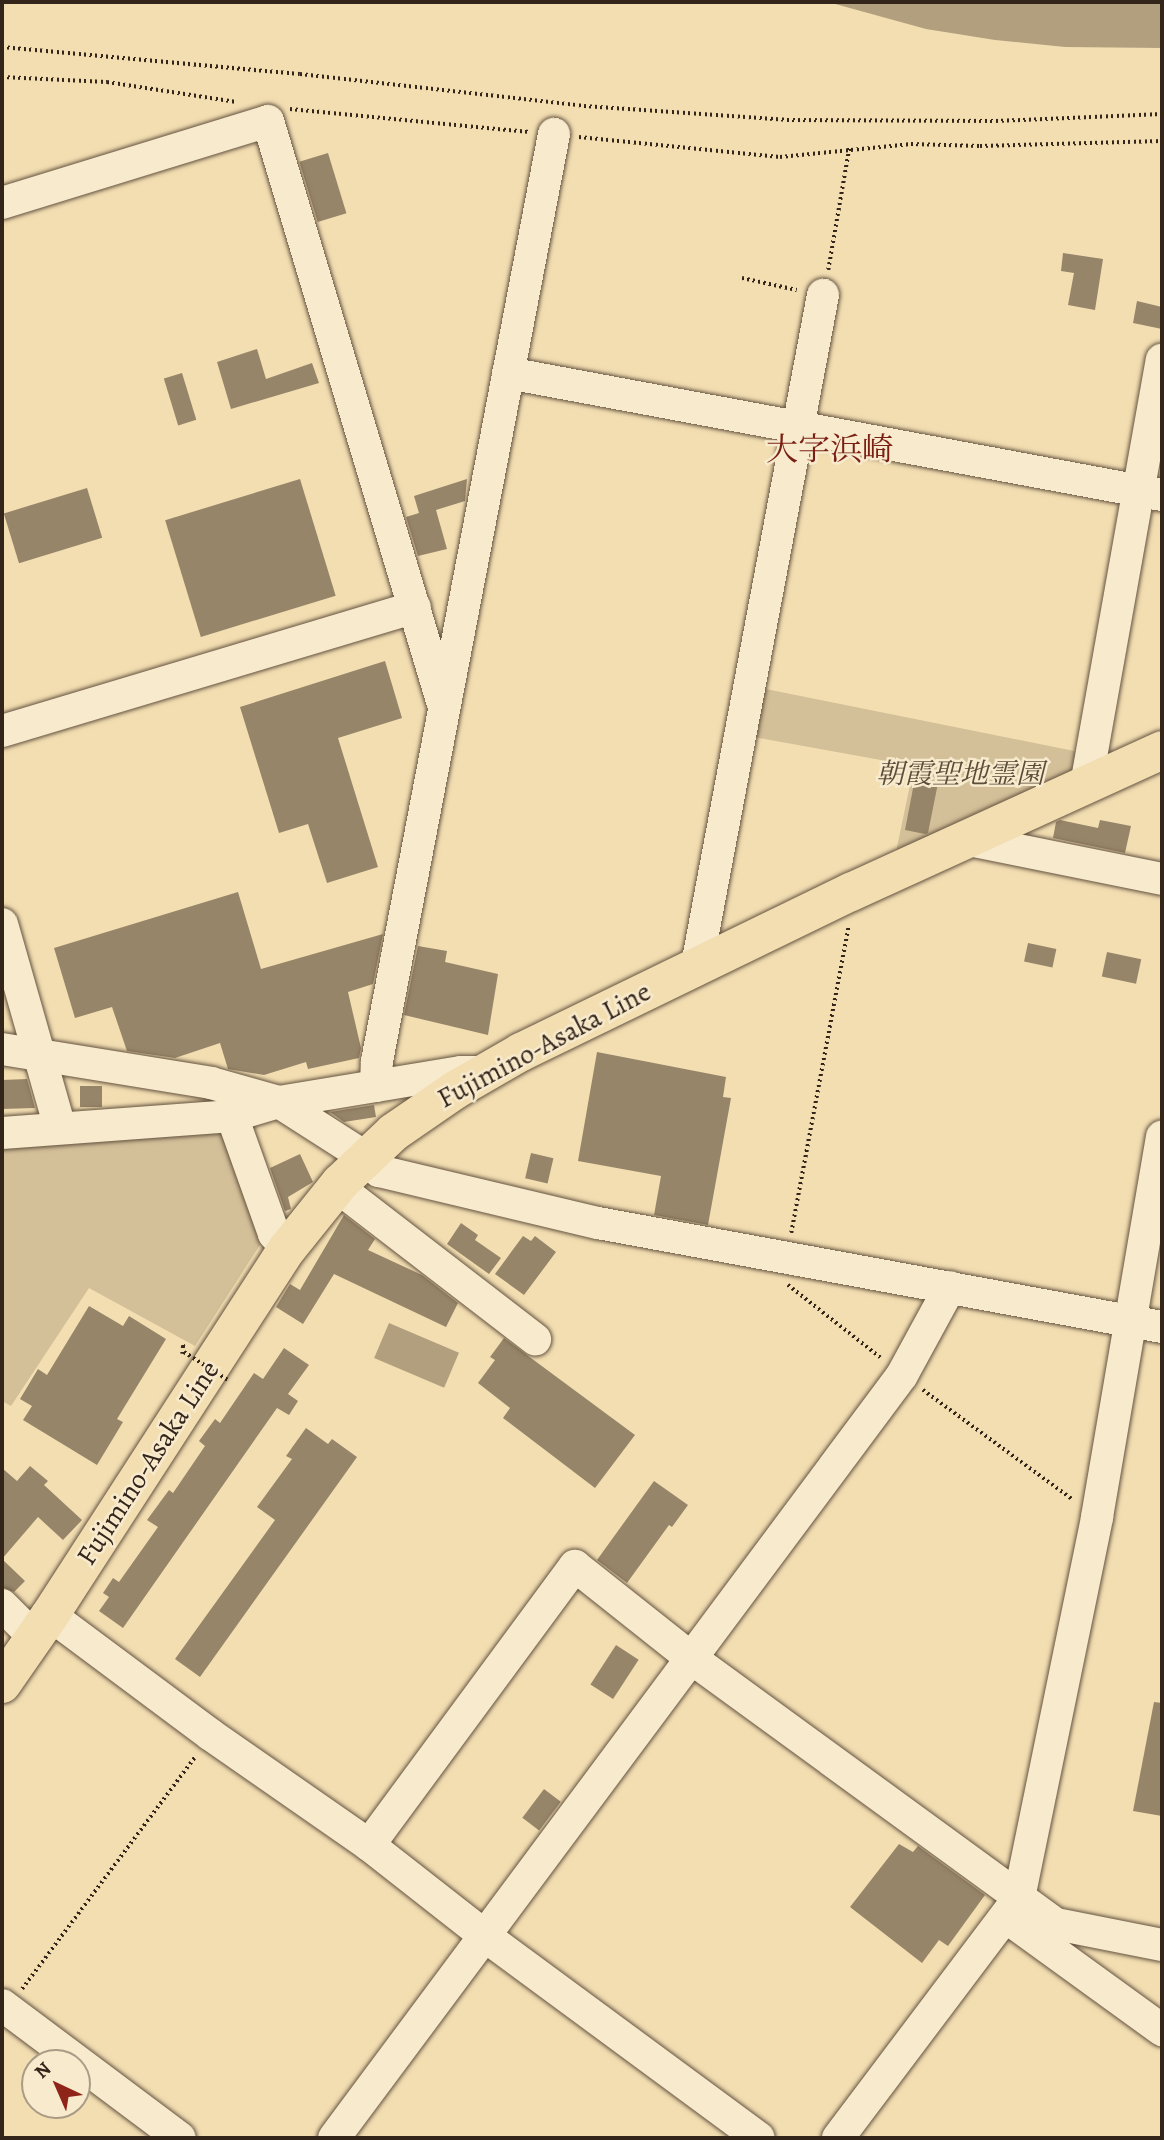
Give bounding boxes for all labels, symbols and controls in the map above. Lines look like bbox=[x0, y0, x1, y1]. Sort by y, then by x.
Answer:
district label: 大字浜崎 bbox=[766, 430, 894, 468]
park label: 朝霞聖地霊園 bbox=[876, 757, 1044, 791]
street label: Fujimino-Asaka Line bbox=[432, 975, 656, 1115]
street label: Fujimino-Asaka Line bbox=[69, 1355, 227, 1571]
north arrow bbox=[21, 2049, 91, 2119]
text: N bbox=[29, 2056, 57, 2084]

